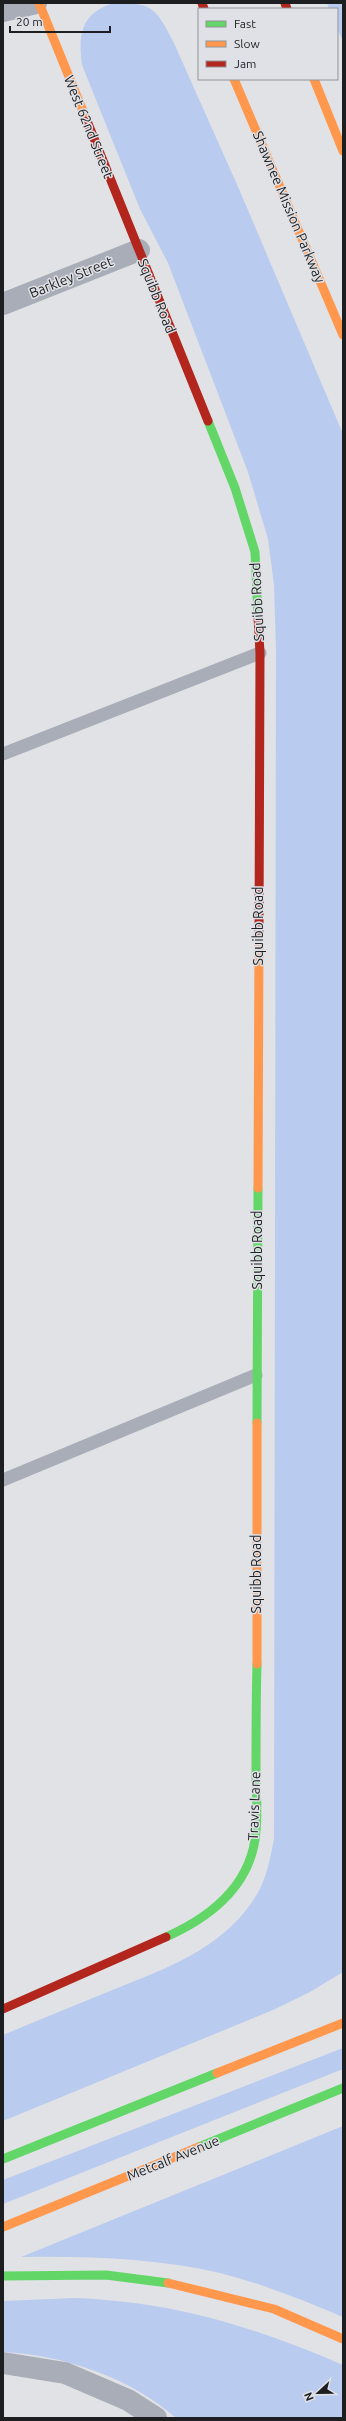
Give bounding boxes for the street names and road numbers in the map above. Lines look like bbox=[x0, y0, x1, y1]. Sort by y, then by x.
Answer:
street label: West 62nd Street bbox=[61, 73, 117, 181]
street label: Shawnee Mission Parkway bbox=[250, 129, 328, 285]
street label: Barkley Street bbox=[27, 253, 116, 301]
street label: Squibb Road bbox=[135, 256, 179, 336]
street label: Squibb Road bbox=[247, 562, 267, 642]
street label: Squibb Road bbox=[250, 887, 266, 965]
street label: Squibb Road bbox=[249, 1211, 265, 1289]
street label: Squibb Road bbox=[248, 1535, 264, 1613]
street label: Travis Lane bbox=[245, 1771, 263, 1841]
street label: Metcalf Avenue bbox=[124, 2132, 222, 2184]

